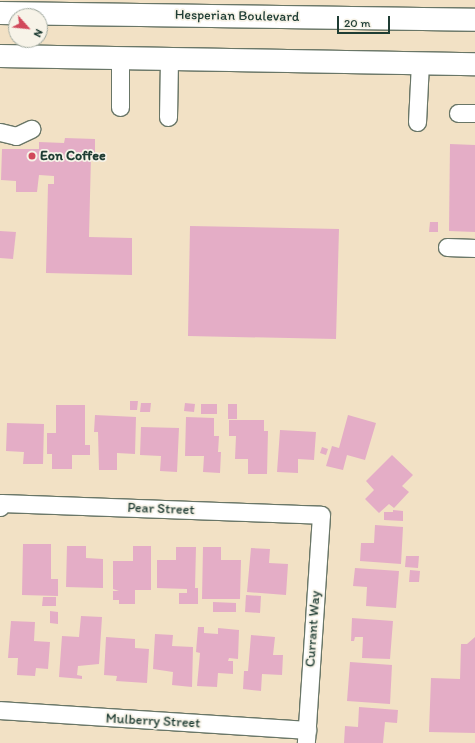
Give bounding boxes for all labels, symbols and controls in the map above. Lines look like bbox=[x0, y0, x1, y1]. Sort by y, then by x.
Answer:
street label: Hesperian Boulevard bbox=[174, 7, 300, 25]
north arrow bbox=[8, 8, 48, 48]
scale bar bbox=[339, 8, 392, 34]
text: 20 m bbox=[344, 16, 371, 30]
text: N bbox=[31, 27, 46, 39]
place label: Eon Coffee bbox=[40, 148, 106, 164]
marker: Eon Coffee bbox=[27, 151, 37, 161]
street label: Pear Street bbox=[127, 499, 195, 519]
street label: Currant Way bbox=[302, 591, 324, 667]
street label: Mulberry Street bbox=[105, 710, 201, 732]

